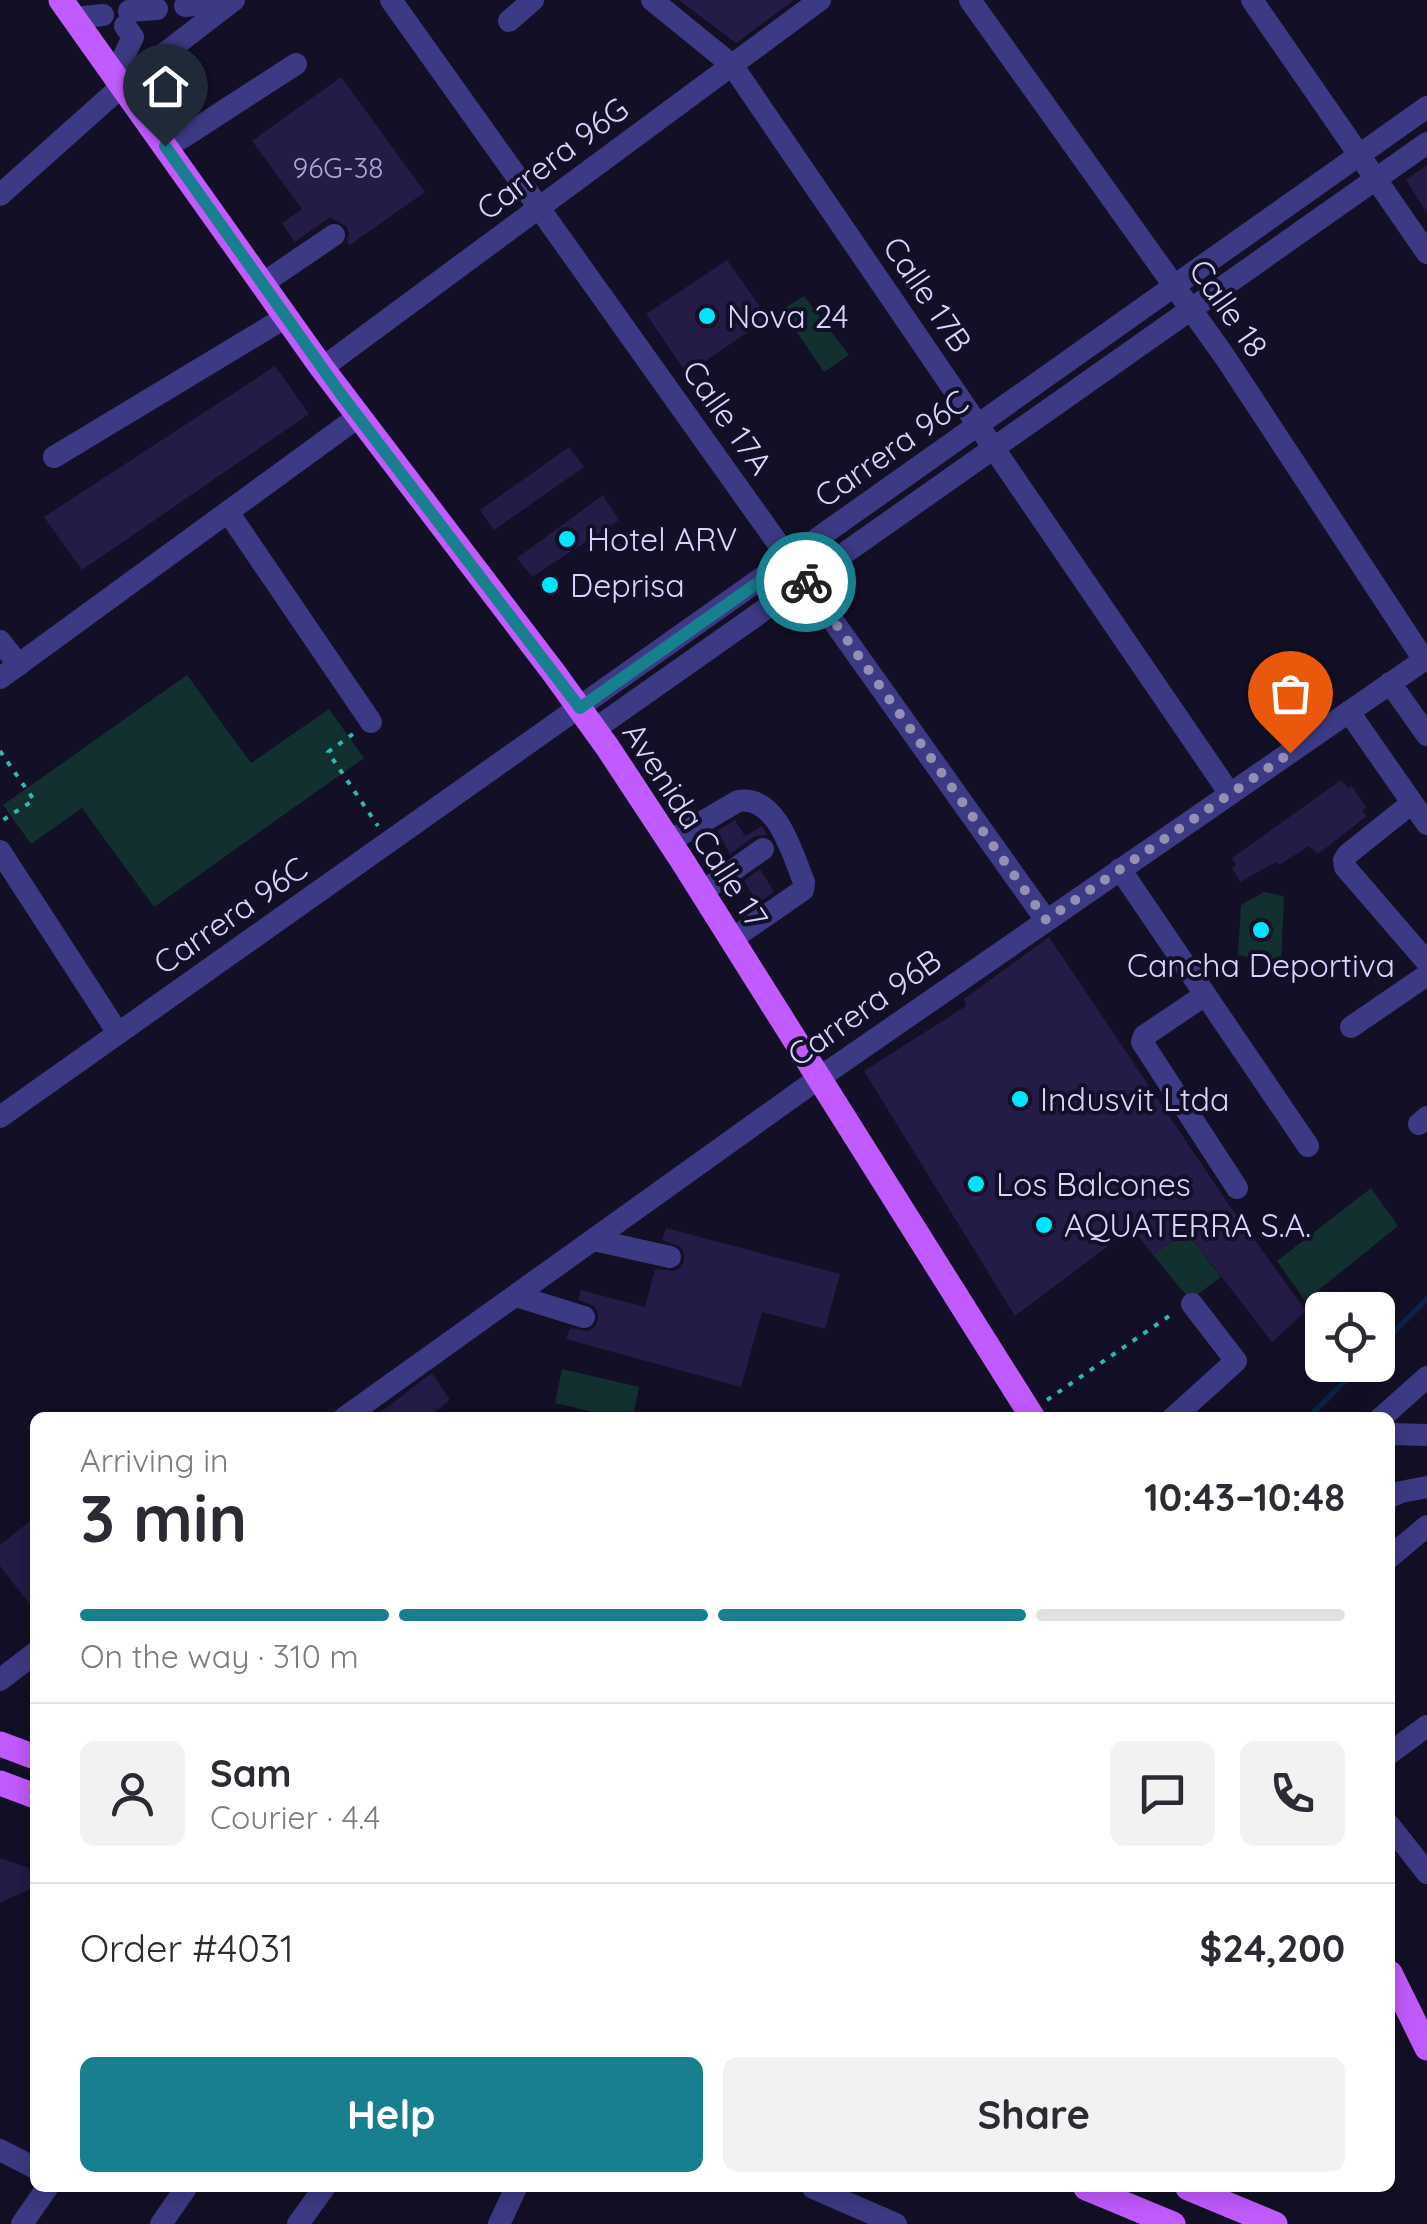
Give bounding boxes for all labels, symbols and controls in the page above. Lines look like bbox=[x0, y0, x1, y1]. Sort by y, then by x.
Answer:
pin bbox=[123, 44, 208, 147]
icon: home bbox=[138, 59, 193, 114]
street label: Carrera 96G bbox=[468, 88, 636, 228]
house number: 96G-38 bbox=[293, 150, 383, 185]
street label: Calle 17B bbox=[875, 229, 981, 359]
street label: Calle 18 bbox=[1181, 251, 1277, 365]
place label: Nova 24 bbox=[727, 296, 849, 336]
marker: Nova 24 bbox=[696, 305, 718, 327]
street label: Calle 17A bbox=[674, 352, 782, 482]
street label: Carrera 96C bbox=[806, 380, 976, 516]
place label: Hotel ARV bbox=[587, 519, 737, 559]
marker: Hotel ARV bbox=[556, 528, 578, 550]
courier bbox=[756, 532, 856, 632]
icon: bike bbox=[779, 555, 834, 610]
place label: Deprisa bbox=[570, 565, 685, 605]
marker: Deprisa bbox=[539, 574, 561, 596]
pin bbox=[1248, 651, 1333, 754]
icon: bag bbox=[1263, 666, 1318, 721]
street label: Avenida Calle 17 bbox=[615, 715, 777, 935]
street label: Carrera 96C bbox=[145, 847, 315, 983]
marker: Cancha Deportiva bbox=[1250, 919, 1272, 941]
street label: Carrera 96B bbox=[780, 939, 948, 1075]
place label: Cancha Deportiva bbox=[1127, 945, 1395, 985]
place label: Indusvit Ltda bbox=[1040, 1079, 1229, 1119]
marker: Indusvit Ltda bbox=[1009, 1088, 1031, 1110]
place label: Los Balcones bbox=[996, 1164, 1191, 1204]
marker: Los Balcones bbox=[965, 1173, 987, 1195]
place label: AQUATERRA S.A. bbox=[1064, 1205, 1311, 1245]
marker: AQUATERRA S.A. bbox=[1033, 1214, 1055, 1236]
map controls bbox=[1305, 1292, 1395, 1382]
button: locate bbox=[1305, 1292, 1395, 1382]
text: Arriving in bbox=[80, 1440, 229, 1480]
text: 10:43–10:48 bbox=[1144, 1473, 1345, 1521]
text: 3 min bbox=[80, 1477, 247, 1558]
text: On the way · 310 m bbox=[80, 1636, 359, 1676]
button: person bbox=[80, 1741, 185, 1846]
button: chat bbox=[1110, 1741, 1215, 1846]
button: phone bbox=[1240, 1741, 1345, 1846]
text: Sam bbox=[210, 1749, 292, 1797]
text: Courier · 4.4 bbox=[210, 1797, 380, 1837]
text: Order #4031 bbox=[80, 1924, 294, 1972]
text: $24,200 bbox=[1200, 1924, 1345, 1972]
button: Help bbox=[80, 2057, 703, 2172]
button: Share bbox=[723, 2057, 1345, 2172]

